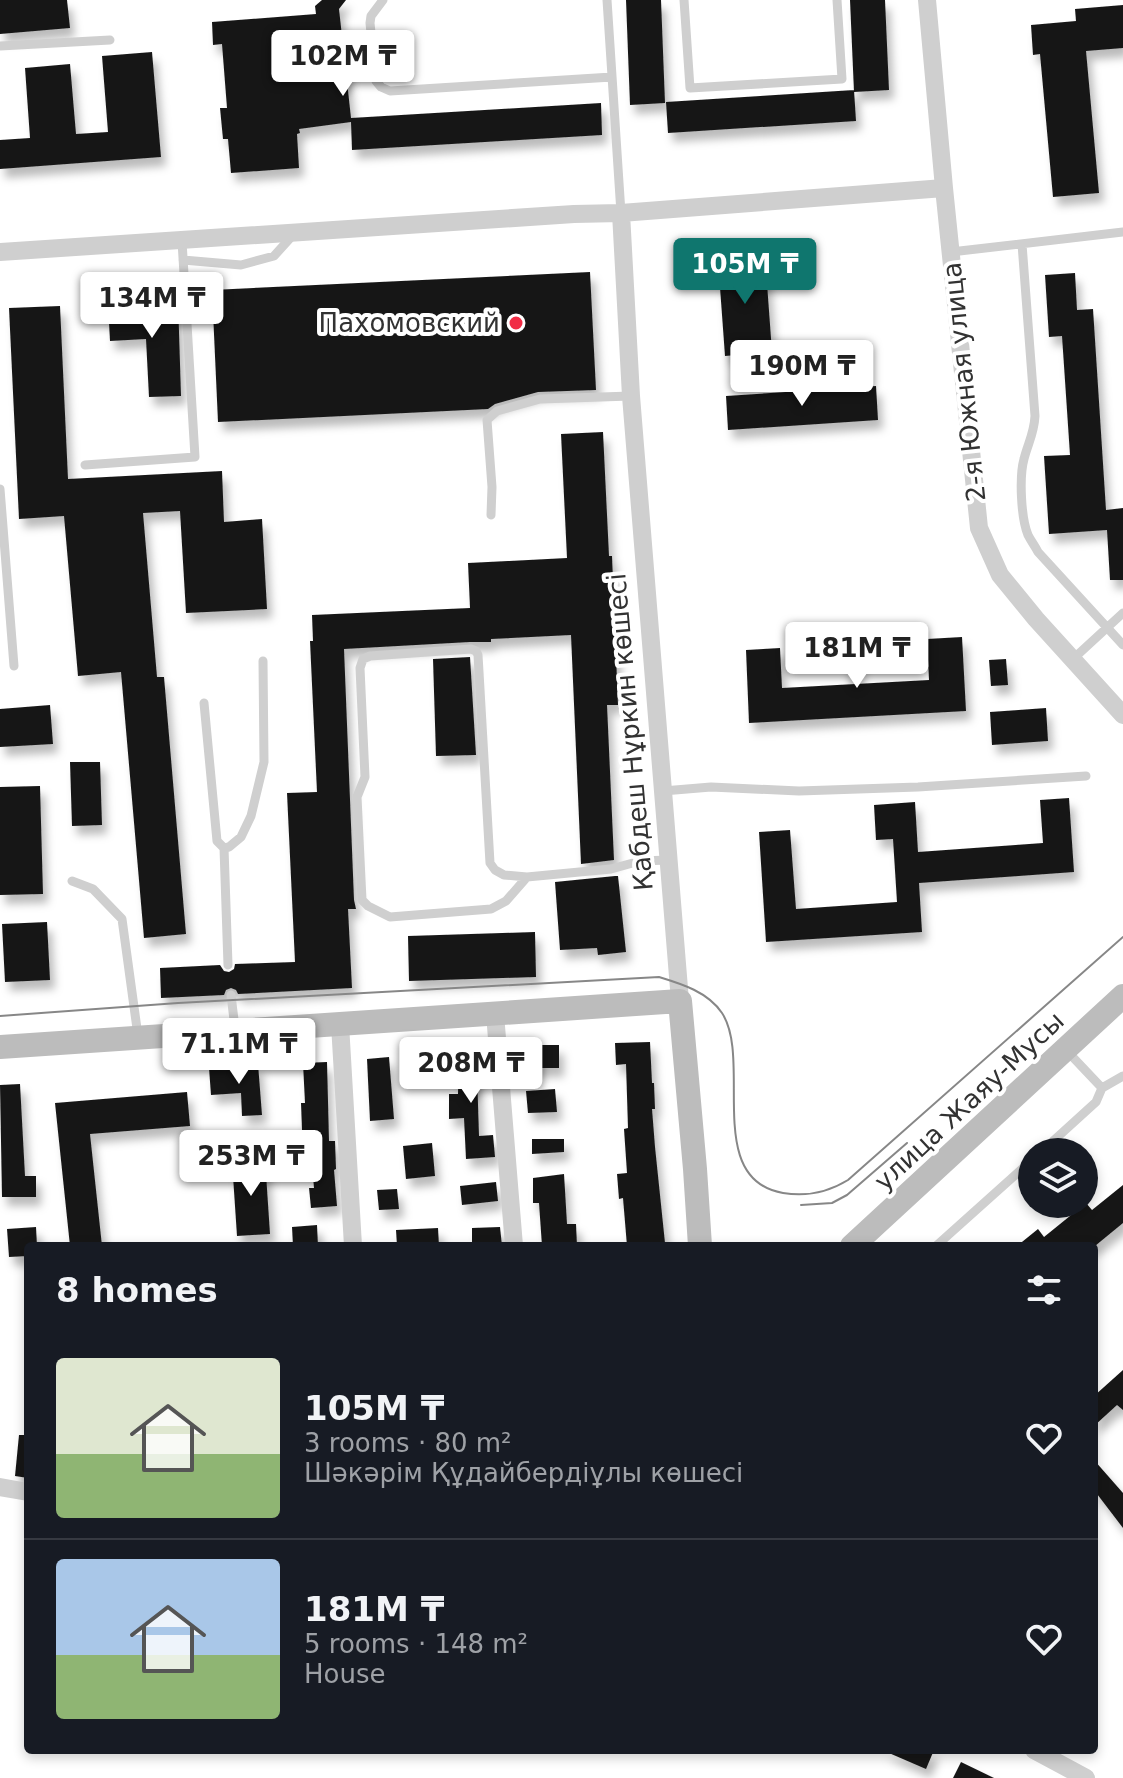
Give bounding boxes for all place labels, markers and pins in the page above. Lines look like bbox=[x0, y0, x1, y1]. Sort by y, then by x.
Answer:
pin: 102M ₸ bbox=[278, 30, 408, 98]
pin: 105M ₸ bbox=[680, 238, 810, 306]
pin: 134M ₸ bbox=[87, 272, 217, 340]
place label: Пахомовский bbox=[319, 308, 500, 338]
marker: Пахомовский bbox=[507, 314, 525, 332]
pin: 190M ₸ bbox=[737, 340, 867, 408]
pin: 181M ₸ bbox=[792, 622, 922, 690]
pin: 71.1M ₸ bbox=[165, 1018, 313, 1086]
pin: 208M ₸ bbox=[406, 1037, 536, 1105]
pin: 253M ₸ bbox=[186, 1130, 316, 1198]

